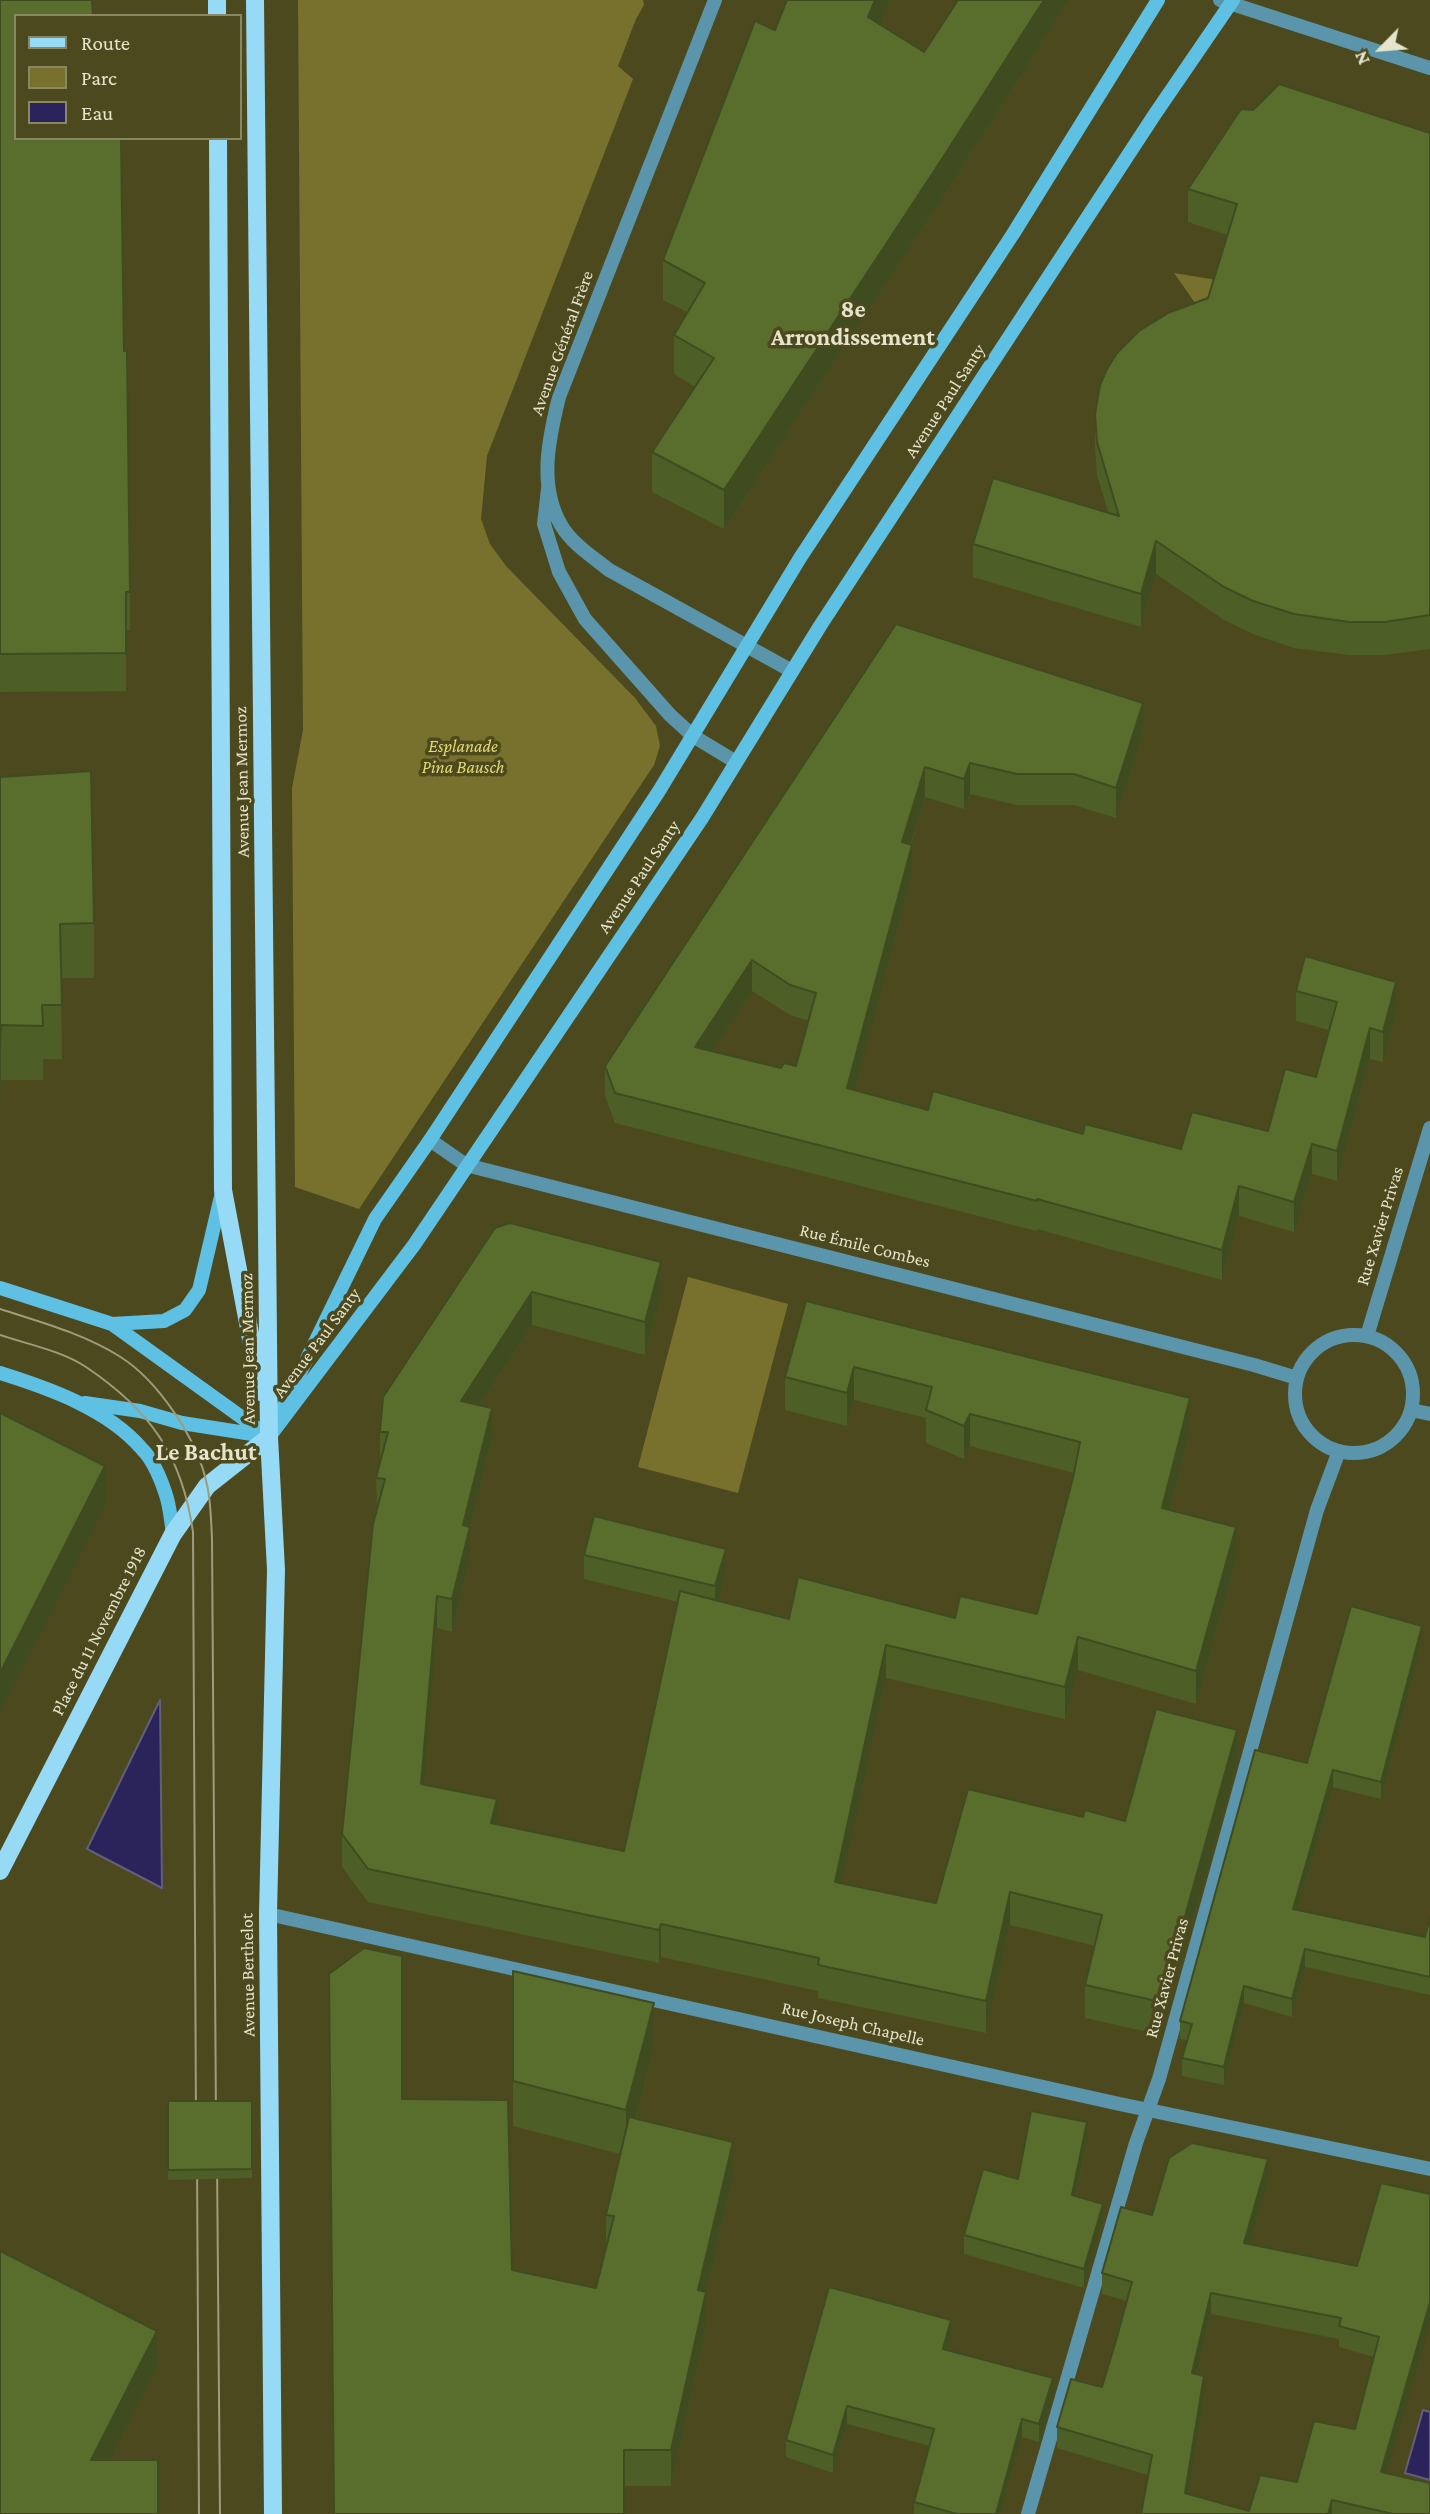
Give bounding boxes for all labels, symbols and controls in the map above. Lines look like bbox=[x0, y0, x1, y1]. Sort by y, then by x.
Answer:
legend bbox=[14, 14, 242, 140]
north arrow bbox=[1346, 14, 1416, 84]
text: Route bbox=[81, 31, 130, 55]
text: N bbox=[1349, 48, 1374, 68]
text: Parc bbox=[81, 66, 117, 90]
text: Eau bbox=[81, 101, 113, 125]
street label: Avenue Général Frère bbox=[526, 268, 598, 418]
district label: 8e Arrondissement bbox=[771, 296, 935, 352]
street label: Avenue Paul Santy bbox=[900, 340, 990, 462]
street label: Avenue Jean Mermoz bbox=[230, 706, 254, 858]
park label: Esplanade Pina Bausch bbox=[422, 735, 504, 778]
street label: Avenue Paul Santy bbox=[593, 816, 685, 938]
street label: Rue Xavier Privas bbox=[1352, 1164, 1408, 1288]
street label: Rue Émile Combes bbox=[798, 1219, 932, 1273]
street label: Avenue Jean Mermoz bbox=[236, 1273, 260, 1425]
street label: Avenue Paul Santy bbox=[269, 1284, 365, 1402]
district label: Le Bachut bbox=[155, 1439, 257, 1467]
street label: Place du 11 Novembre 1918 bbox=[47, 1543, 151, 1719]
street label: Avenue Berthelot bbox=[236, 1913, 260, 2037]
street label: Rue Xavier Privas bbox=[1141, 1916, 1193, 2040]
street label: Rue Joseph Chapelle bbox=[780, 1997, 926, 2051]

